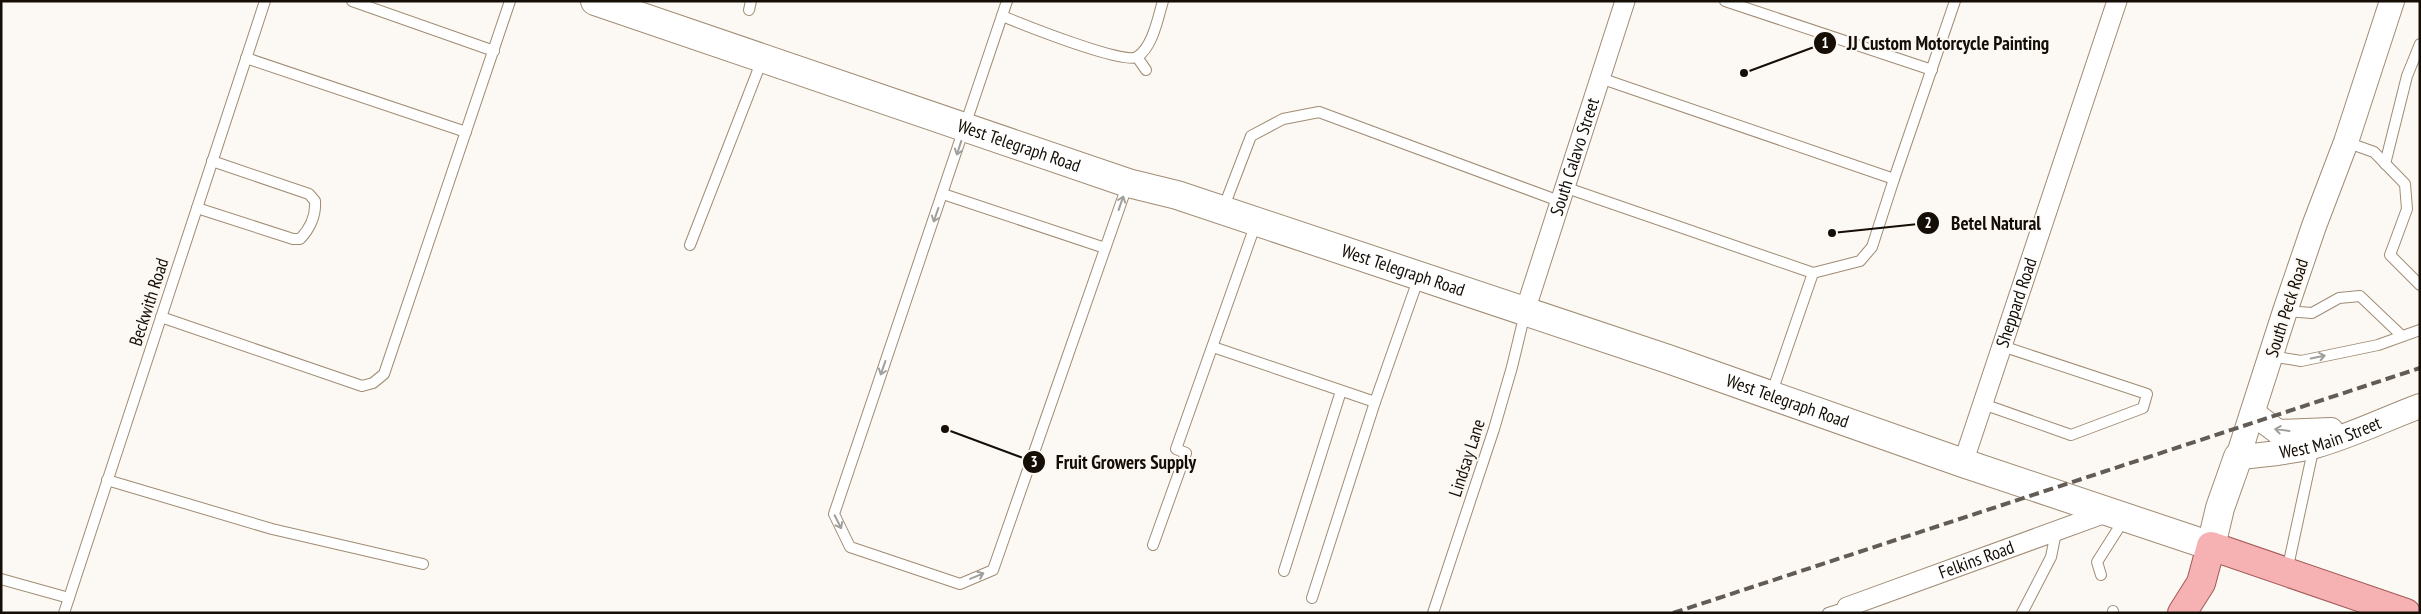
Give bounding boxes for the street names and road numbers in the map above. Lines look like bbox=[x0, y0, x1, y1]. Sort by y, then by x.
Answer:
street label: South Calavo Street bbox=[1545, 95, 1604, 219]
street label: West Telegraph Road bbox=[955, 114, 1084, 177]
street label: West Telegraph Road bbox=[1339, 239, 1468, 301]
street label: Beckwith Road bbox=[124, 255, 174, 349]
street label: Sheppard Road bbox=[1990, 255, 2042, 350]
street label: South Peck Road bbox=[2260, 256, 2313, 360]
street label: West Telegraph Road bbox=[1723, 368, 1852, 433]
street label: West Main Street bbox=[2278, 411, 2384, 464]
street label: Lindsay Lane bbox=[1443, 416, 1490, 500]
street label: Felkins Road bbox=[1935, 535, 2017, 584]

